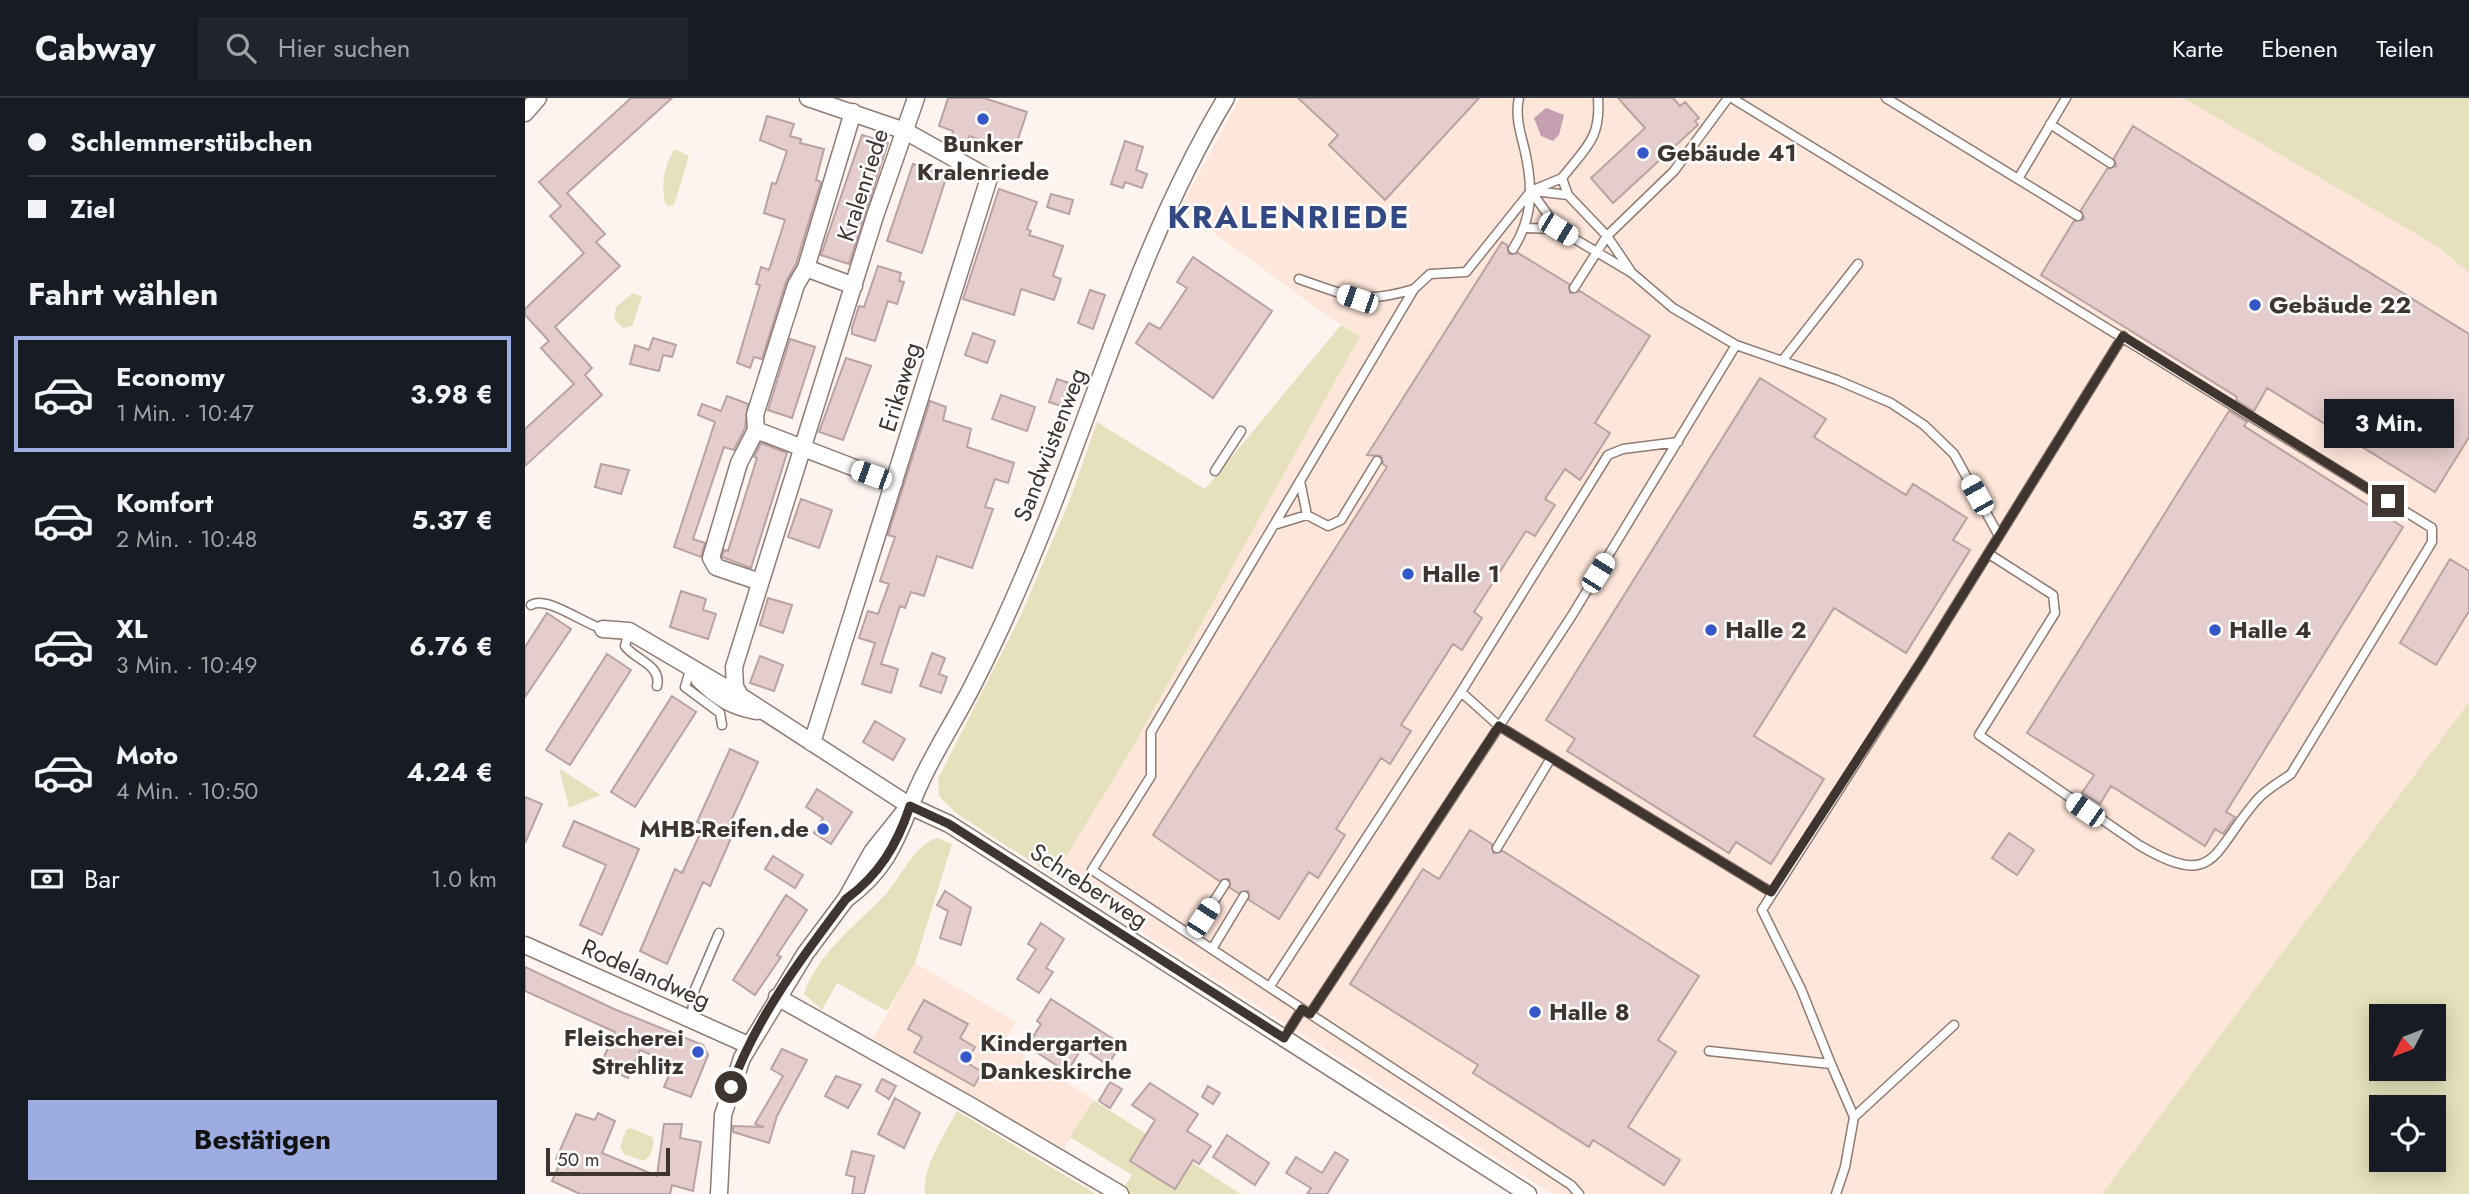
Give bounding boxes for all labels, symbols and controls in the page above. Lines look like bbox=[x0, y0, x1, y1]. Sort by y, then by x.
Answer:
search box bbox=[198, 17, 688, 80]
text: Cabway bbox=[35, 25, 156, 72]
icon: search bbox=[222, 29, 260, 67]
text: Hier suchen bbox=[278, 29, 410, 67]
text: Karte bbox=[2172, 31, 2223, 66]
text: Ebenen bbox=[2261, 31, 2338, 66]
text: Teilen bbox=[2376, 31, 2434, 66]
marker: Bunker Kralenriede bbox=[975, 111, 991, 127]
text: Schlemmerstübchen bbox=[70, 123, 313, 161]
street label: Kralenriede bbox=[828, 124, 897, 246]
place label: Bunker Kralenriede bbox=[917, 126, 1049, 189]
place label: Gebäude 41 bbox=[1657, 135, 1797, 170]
marker: Gebäude 41 bbox=[1635, 145, 1651, 161]
text: Ziel bbox=[70, 190, 115, 228]
district label: KRALENRIEDE bbox=[1167, 194, 1411, 240]
car bbox=[1535, 209, 1582, 249]
text: Fahrt wählen bbox=[28, 271, 218, 317]
car bbox=[1334, 282, 1381, 316]
place label: Gebäude 22 bbox=[2269, 287, 2411, 322]
marker: Gebäude 22 bbox=[2247, 297, 2263, 313]
street label: Erikaweg bbox=[869, 338, 930, 436]
text: Economy bbox=[116, 358, 225, 396]
icon: car bbox=[32, 363, 95, 426]
street label: Sandwüstenweg bbox=[1004, 363, 1095, 527]
text: 3.98 € bbox=[410, 375, 493, 413]
text: 1 Min. · 10:47 bbox=[116, 396, 254, 430]
callout: 3 Min. bbox=[2323, 400, 2453, 448]
text: 3 Min. bbox=[2355, 406, 2423, 440]
car bbox=[848, 458, 895, 492]
car bbox=[1958, 472, 1997, 518]
text: Komfort bbox=[116, 484, 213, 522]
route end bbox=[2372, 485, 2404, 517]
icon: car bbox=[32, 489, 95, 552]
text: 5.37 € bbox=[412, 501, 493, 539]
text: 2 Min. · 10:48 bbox=[116, 522, 257, 556]
car bbox=[1578, 550, 1619, 596]
place label: Halle 1 bbox=[1422, 556, 1500, 591]
marker: Halle 1 bbox=[1400, 566, 1416, 582]
text: XL bbox=[116, 610, 148, 648]
place label: Halle 2 bbox=[1725, 612, 1806, 647]
place label: Halle 4 bbox=[2229, 612, 2311, 647]
icon: car bbox=[32, 615, 95, 678]
marker: Halle 2 bbox=[1703, 622, 1719, 638]
marker: Halle 4 bbox=[2207, 622, 2223, 638]
text: 6.76 € bbox=[409, 627, 493, 665]
text: 3 Min. · 10:49 bbox=[116, 648, 257, 682]
text: Moto bbox=[116, 736, 178, 774]
icon: car bbox=[32, 741, 95, 804]
text: 4.24 € bbox=[406, 753, 493, 791]
text: 4 Min. · 10:50 bbox=[116, 774, 258, 808]
car bbox=[2062, 789, 2109, 831]
place label: MHB-Reifen.de bbox=[639, 811, 809, 846]
marker: MHB-Reifen.de bbox=[815, 821, 831, 837]
street label: Schreberweg bbox=[1023, 834, 1155, 937]
icon: cash bbox=[28, 860, 66, 898]
text: Bar bbox=[84, 860, 120, 898]
text: 1.0 km bbox=[431, 862, 497, 896]
car bbox=[1183, 895, 1224, 941]
street label: Rodelandweg bbox=[576, 930, 716, 1018]
place label: Halle 8 bbox=[1549, 994, 1630, 1029]
marker: Halle 8 bbox=[1527, 1004, 1543, 1020]
north arrow bbox=[2369, 1004, 2447, 1082]
map controls bbox=[2369, 1004, 2446, 1172]
place label: Fleischerei Strehlitz bbox=[564, 1020, 684, 1083]
place label: Kindergarten Dankeskirche bbox=[980, 1025, 1132, 1088]
marker: Fleischerei Strehlitz bbox=[690, 1044, 706, 1060]
marker: Kindergarten Dankeskirche bbox=[958, 1049, 974, 1065]
route start bbox=[715, 1071, 747, 1103]
button: locate bbox=[2369, 1095, 2446, 1172]
button: Bestätigen bbox=[28, 1100, 497, 1180]
scale bar bbox=[546, 1145, 670, 1177]
text: 50 m bbox=[557, 1146, 600, 1173]

